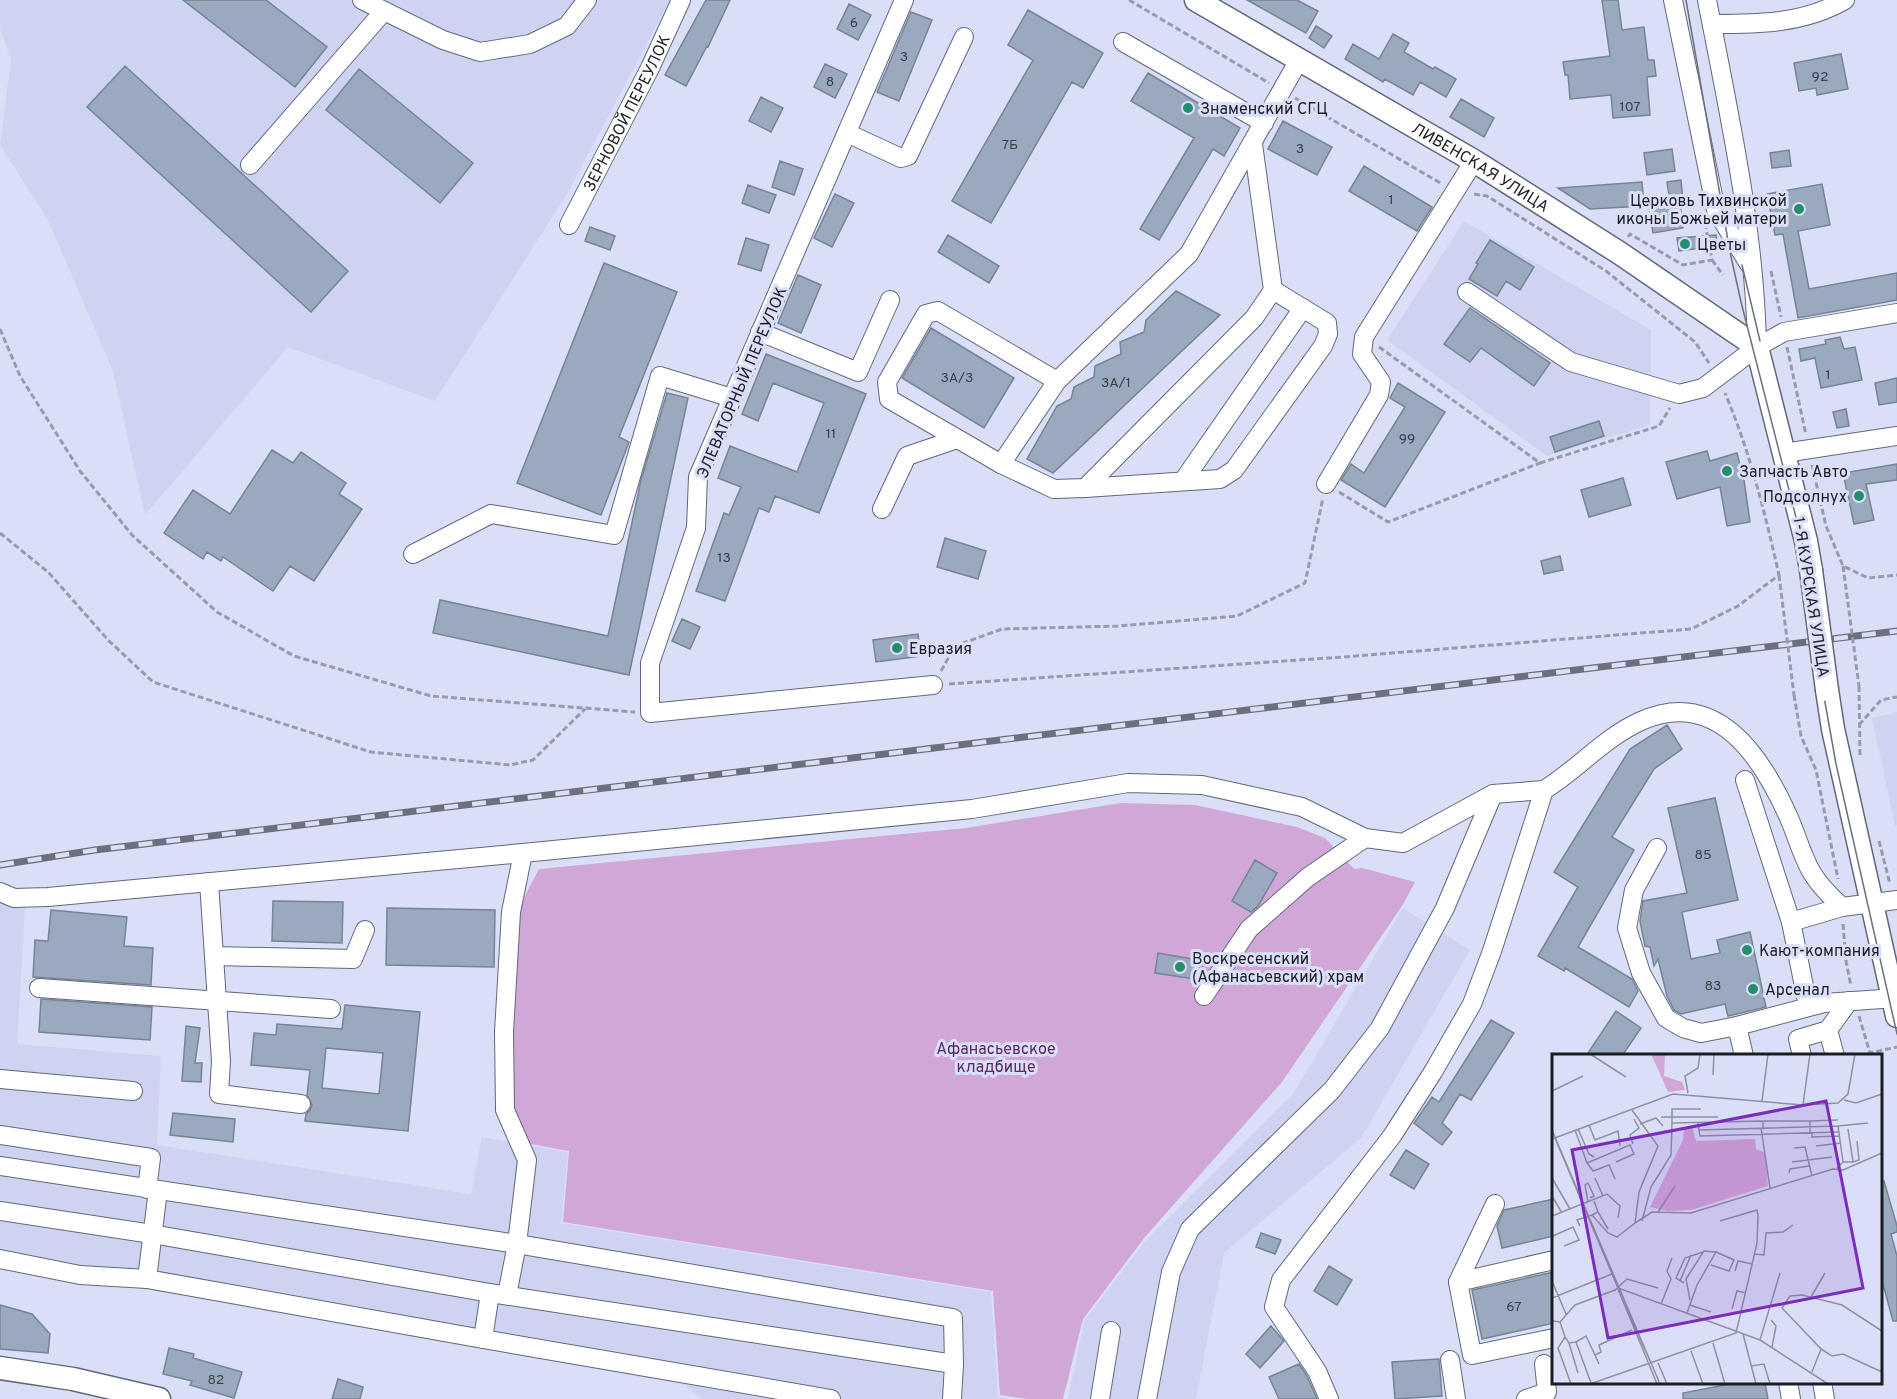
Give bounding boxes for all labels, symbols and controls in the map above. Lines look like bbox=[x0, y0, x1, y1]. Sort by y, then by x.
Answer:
house number: 6 bbox=[850, 15, 858, 32]
street label: ЗЕРНОВОЙ ПЕРЕУЛОК bbox=[580, 32, 676, 195]
house number: 3 bbox=[900, 49, 908, 66]
house number: 92 bbox=[1812, 69, 1828, 86]
house number: 8 bbox=[826, 74, 834, 91]
house number: 107 bbox=[1619, 99, 1641, 116]
place label: Знаменский СГЦ bbox=[1200, 100, 1328, 120]
marker: Знаменский СГЦ bbox=[1181, 101, 1195, 115]
street label: ЛИВЕНСКАЯ УЛИЦА bbox=[1408, 119, 1552, 218]
house number: 7Б bbox=[1002, 137, 1018, 154]
house number: 3 bbox=[1296, 141, 1304, 158]
house number: 1 bbox=[1388, 192, 1394, 209]
place label: Церковь Тихвинской иконы Божьей матери bbox=[1616, 192, 1787, 230]
marker: Церковь Тихвинской иконы Божьей матери bbox=[1792, 202, 1806, 216]
place label: Цветы bbox=[1697, 236, 1746, 256]
marker: Цветы bbox=[1678, 237, 1692, 251]
street label: ЭЛЕВАТОРНЫЙ ПЕРЕУЛОК bbox=[692, 283, 792, 482]
house number: 1 bbox=[1825, 367, 1831, 384]
house number: 3А/3 bbox=[940, 370, 974, 387]
house number: 3А/1 bbox=[1101, 375, 1131, 392]
house number: 11 bbox=[826, 426, 836, 443]
house number: 99 bbox=[1399, 431, 1415, 448]
place label: Запчасть Авто bbox=[1739, 463, 1848, 483]
marker: Запчасть Авто bbox=[1720, 464, 1734, 478]
place label: Подсолнух bbox=[1763, 488, 1847, 508]
marker: Подсолнух bbox=[1852, 489, 1866, 503]
street label: 1-Я КУРСКАЯ УЛИЦА bbox=[1787, 516, 1833, 679]
house number: 13 bbox=[717, 550, 731, 567]
place label: Евразия bbox=[909, 640, 972, 660]
marker: Евразия bbox=[890, 641, 904, 655]
house number: 85 bbox=[1694, 847, 1712, 864]
place label: Кают-компания bbox=[1759, 942, 1880, 962]
marker: Кают-компания bbox=[1740, 943, 1754, 957]
place label: Воскресенский (Афанасьевский) храм bbox=[1192, 950, 1364, 988]
marker: Воскресенский (Афанасьевский) храм bbox=[1173, 960, 1187, 974]
house number: 83 bbox=[1705, 978, 1721, 995]
place label: Арсенал bbox=[1765, 981, 1830, 1001]
marker: Арсенал bbox=[1746, 982, 1760, 996]
park label: Афанасьевское кладбище bbox=[936, 1040, 1056, 1078]
inset map bbox=[1552, 1054, 1882, 1384]
house number: 67 bbox=[1506, 1299, 1522, 1316]
house number: 82 bbox=[208, 1372, 224, 1389]

